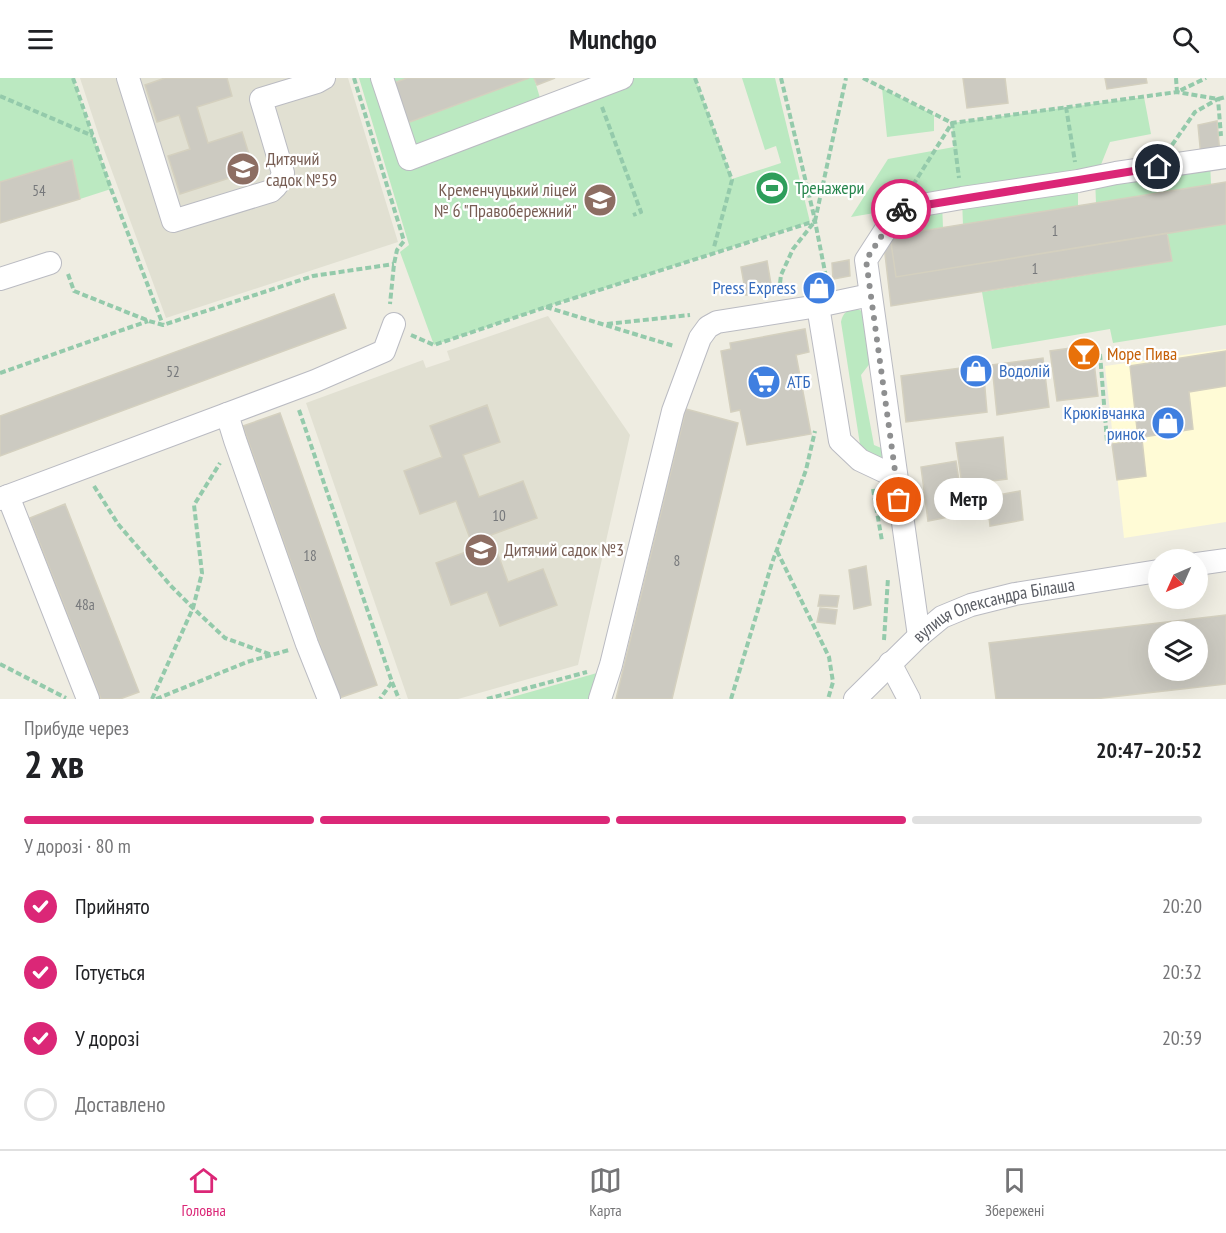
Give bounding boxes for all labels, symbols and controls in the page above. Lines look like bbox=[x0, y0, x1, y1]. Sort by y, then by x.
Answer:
text: Munchgo bbox=[569, 22, 657, 56]
icon: menu bbox=[24, 23, 57, 56]
icon: search bbox=[1169, 23, 1202, 56]
pin bbox=[1132, 141, 1183, 192]
place label: Дитячий садок №59 bbox=[266, 147, 337, 191]
icon: home bbox=[1141, 150, 1174, 183]
school or university icon: Дитячий садок №59 bbox=[225, 151, 261, 187]
sports icon: Тренажери bbox=[754, 170, 790, 206]
place label: Тренажери bbox=[795, 176, 864, 199]
place label: Кременчуцький ліцей № 6 "Правобережний" bbox=[434, 178, 577, 222]
courier bbox=[871, 179, 931, 239]
house number: 54 bbox=[32, 181, 46, 200]
school or university icon: Кременчуцький ліцей № 6 "Правобережний" bbox=[582, 182, 618, 218]
icon: bike bbox=[885, 193, 918, 226]
house number: 1 bbox=[1052, 221, 1058, 240]
house number: 1 bbox=[1032, 259, 1038, 278]
shop icon: Press Express bbox=[801, 270, 837, 306]
place label: Press Express bbox=[713, 276, 796, 299]
bar icon: Море Пива bbox=[1066, 336, 1102, 372]
place label: Море Пива bbox=[1107, 342, 1177, 365]
shop icon: Водолій bbox=[958, 353, 994, 389]
place label: Водолій bbox=[999, 359, 1050, 382]
house number: 52 bbox=[166, 362, 180, 381]
supermarket icon: АТБ bbox=[746, 364, 782, 400]
place label: АТБ bbox=[787, 370, 811, 393]
place label: Крюківчанка ринок bbox=[1063, 401, 1145, 445]
shop icon: Крюківчанка ринок bbox=[1150, 405, 1186, 441]
pin bbox=[873, 474, 924, 525]
callout: Метр bbox=[935, 479, 1004, 521]
icon: bag bbox=[882, 483, 915, 516]
text: Метр bbox=[950, 486, 987, 512]
house number: 10 bbox=[492, 506, 506, 525]
school or university icon: Дитячий садок №3 bbox=[463, 532, 499, 568]
place label: Дитячий садок №3 bbox=[504, 538, 624, 561]
house number: 18 bbox=[303, 546, 317, 565]
north arrow bbox=[1148, 549, 1208, 609]
map controls bbox=[1148, 549, 1208, 681]
house number: 8 bbox=[674, 551, 680, 570]
street label: вулиця Олександра Білаша bbox=[907, 573, 1076, 647]
house number: 48а bbox=[75, 595, 95, 614]
button: layers bbox=[1148, 621, 1208, 681]
text: Прибуде через bbox=[24, 715, 129, 741]
text: 20:47–20:52 bbox=[1096, 736, 1202, 764]
text: 2 хв bbox=[24, 738, 84, 789]
text: У дорозі · 80 m bbox=[24, 833, 131, 859]
icon: check bbox=[24, 890, 57, 923]
text: Прийнято bbox=[75, 892, 150, 920]
text: 20:20 bbox=[1162, 893, 1202, 919]
icon: check bbox=[24, 956, 57, 989]
text: Готується bbox=[75, 958, 145, 986]
text: 20:32 bbox=[1162, 959, 1202, 985]
icon: check bbox=[24, 1022, 57, 1055]
text: У дорозі bbox=[75, 1024, 140, 1052]
text: 20:39 bbox=[1162, 1025, 1202, 1051]
text: Доставлено bbox=[75, 1090, 165, 1118]
tab: Головна bbox=[182, 1164, 226, 1220]
tab: Карта bbox=[589, 1164, 622, 1220]
tab: Збережені bbox=[985, 1164, 1044, 1220]

